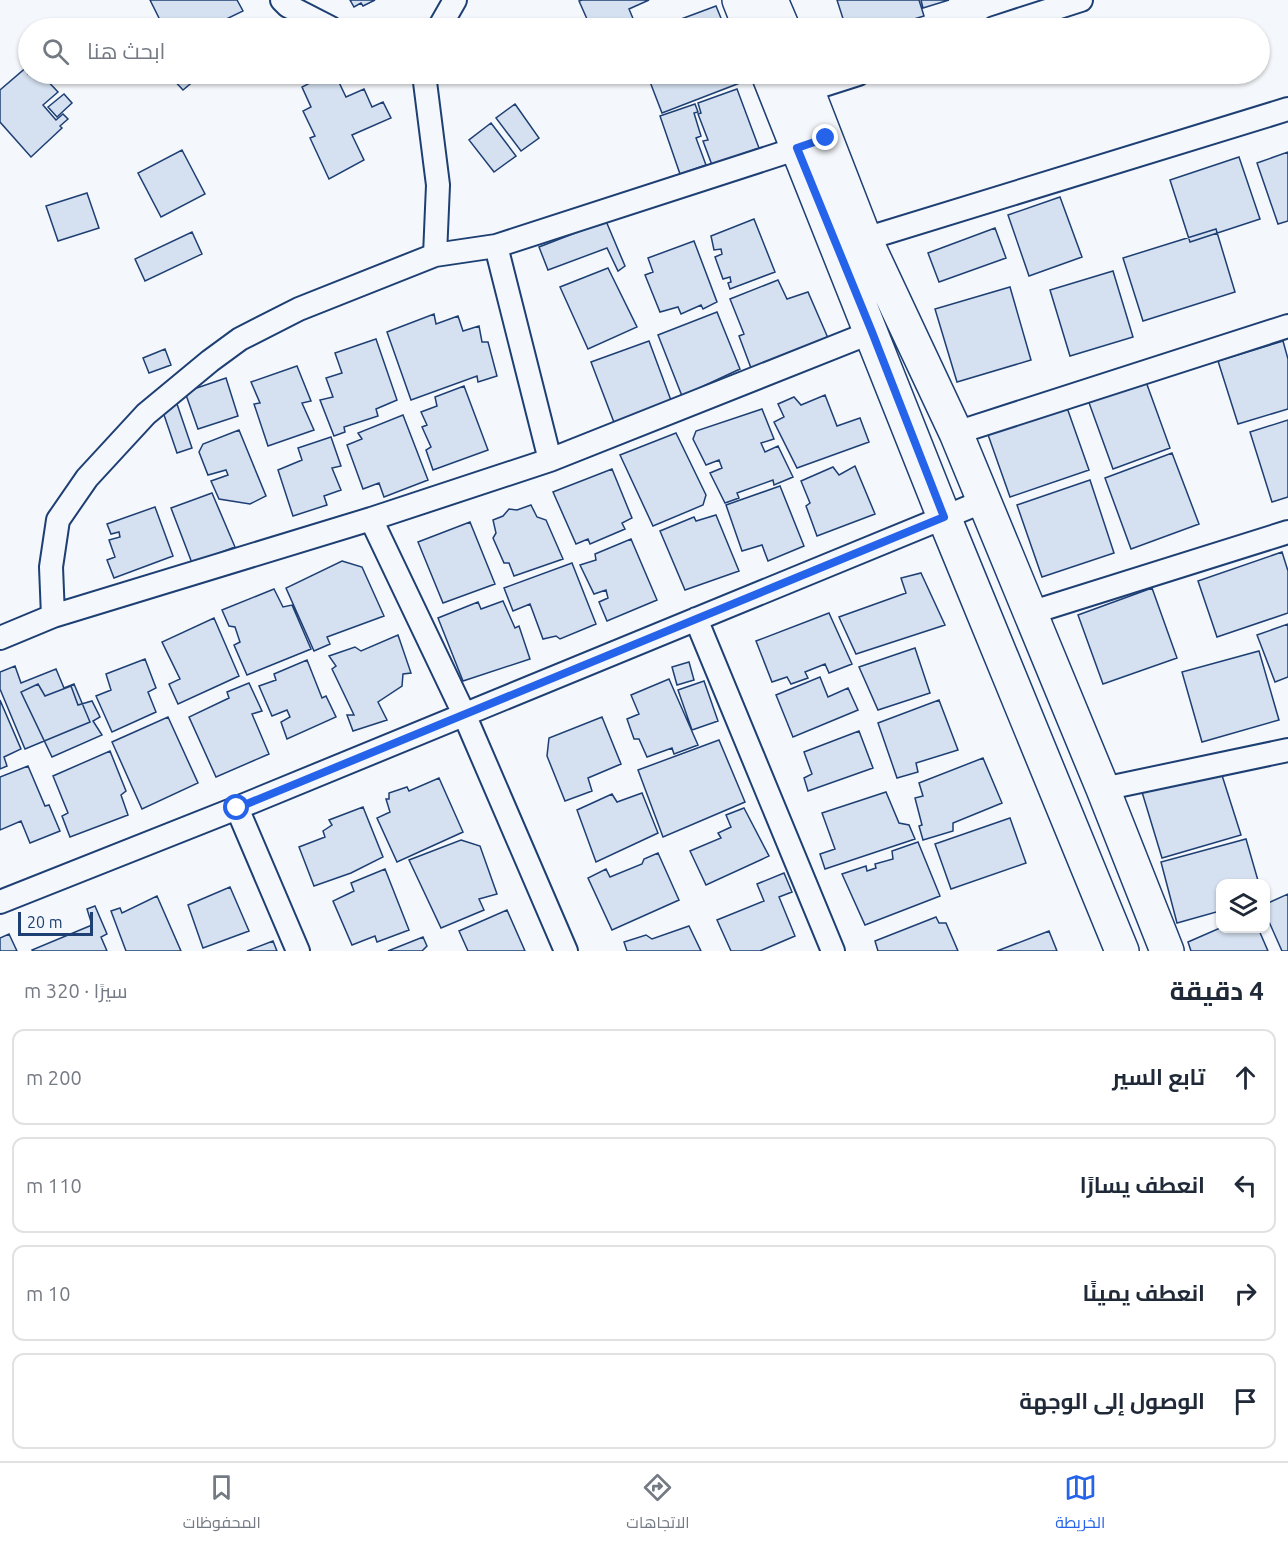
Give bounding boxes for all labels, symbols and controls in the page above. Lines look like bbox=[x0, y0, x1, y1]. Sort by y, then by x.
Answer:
search box bbox=[18, 18, 1270, 84]
icon: search bbox=[39, 35, 72, 68]
text: ابحث هنا bbox=[87, 38, 166, 63]
route end bbox=[812, 124, 838, 150]
route start bbox=[223, 794, 249, 820]
map controls bbox=[1216, 879, 1270, 933]
button: layers bbox=[1216, 879, 1270, 933]
scale bar bbox=[18, 909, 93, 936]
text: 20 m bbox=[27, 913, 63, 931]
text: 4 دقيقة bbox=[1170, 976, 1264, 1005]
text: سيرًا · 320 m bbox=[24, 979, 128, 1002]
icon: ahead bbox=[1229, 1061, 1262, 1094]
text: تابع السير bbox=[1112, 1064, 1205, 1089]
text: 200 m bbox=[26, 1066, 82, 1089]
icon: left bbox=[1229, 1169, 1262, 1202]
text: انعطف يسارًا bbox=[1080, 1172, 1205, 1197]
text: 110 m bbox=[26, 1174, 82, 1197]
icon: right bbox=[1229, 1277, 1262, 1310]
text: انعطف يمينًا bbox=[1083, 1280, 1205, 1305]
text: 10 m bbox=[26, 1282, 70, 1305]
icon: arrive bbox=[1229, 1385, 1262, 1418]
text: الوصول إلى الوجهة bbox=[1019, 1388, 1205, 1413]
tab: المحفوظات bbox=[183, 1471, 261, 1537]
tab: الاتجاهات bbox=[626, 1471, 690, 1537]
tab: الخريطة bbox=[1055, 1471, 1105, 1537]

